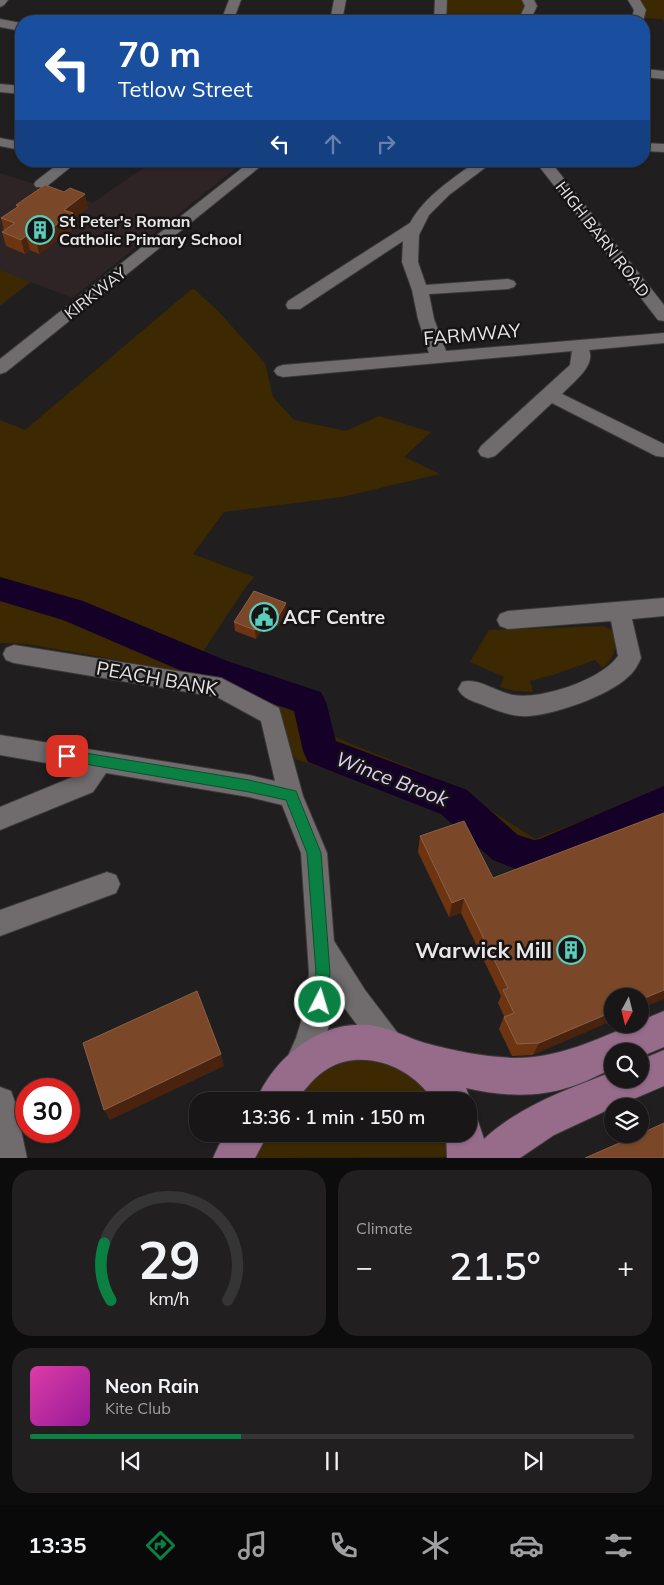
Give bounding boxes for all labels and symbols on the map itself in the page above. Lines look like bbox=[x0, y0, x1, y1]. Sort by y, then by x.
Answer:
street label: HIGH BARN ROAD bbox=[552, 177, 654, 301]
place label: St Peter's Roman Catholic Primary School bbox=[59, 211, 242, 249]
building icon: St Peter's Roman Catholic Primary School bbox=[25, 215, 55, 245]
street label: KIRKWAY bbox=[60, 263, 130, 323]
street label: FARMWAY bbox=[422, 318, 522, 350]
public building icon: ACF Centre bbox=[249, 602, 279, 632]
place label: ACF Centre bbox=[283, 605, 385, 629]
street label: PEACH BANK bbox=[95, 656, 220, 701]
pin bbox=[46, 735, 88, 777]
water label: Wince Brook bbox=[332, 746, 453, 812]
building icon: Warwick Mill bbox=[556, 935, 586, 965]
place label: Warwick Mill bbox=[415, 936, 552, 964]
position arrow bbox=[293, 975, 345, 1027]
north arrow bbox=[604, 988, 649, 1032]
speed limit sign: 30 bbox=[15, 1078, 80, 1143]

